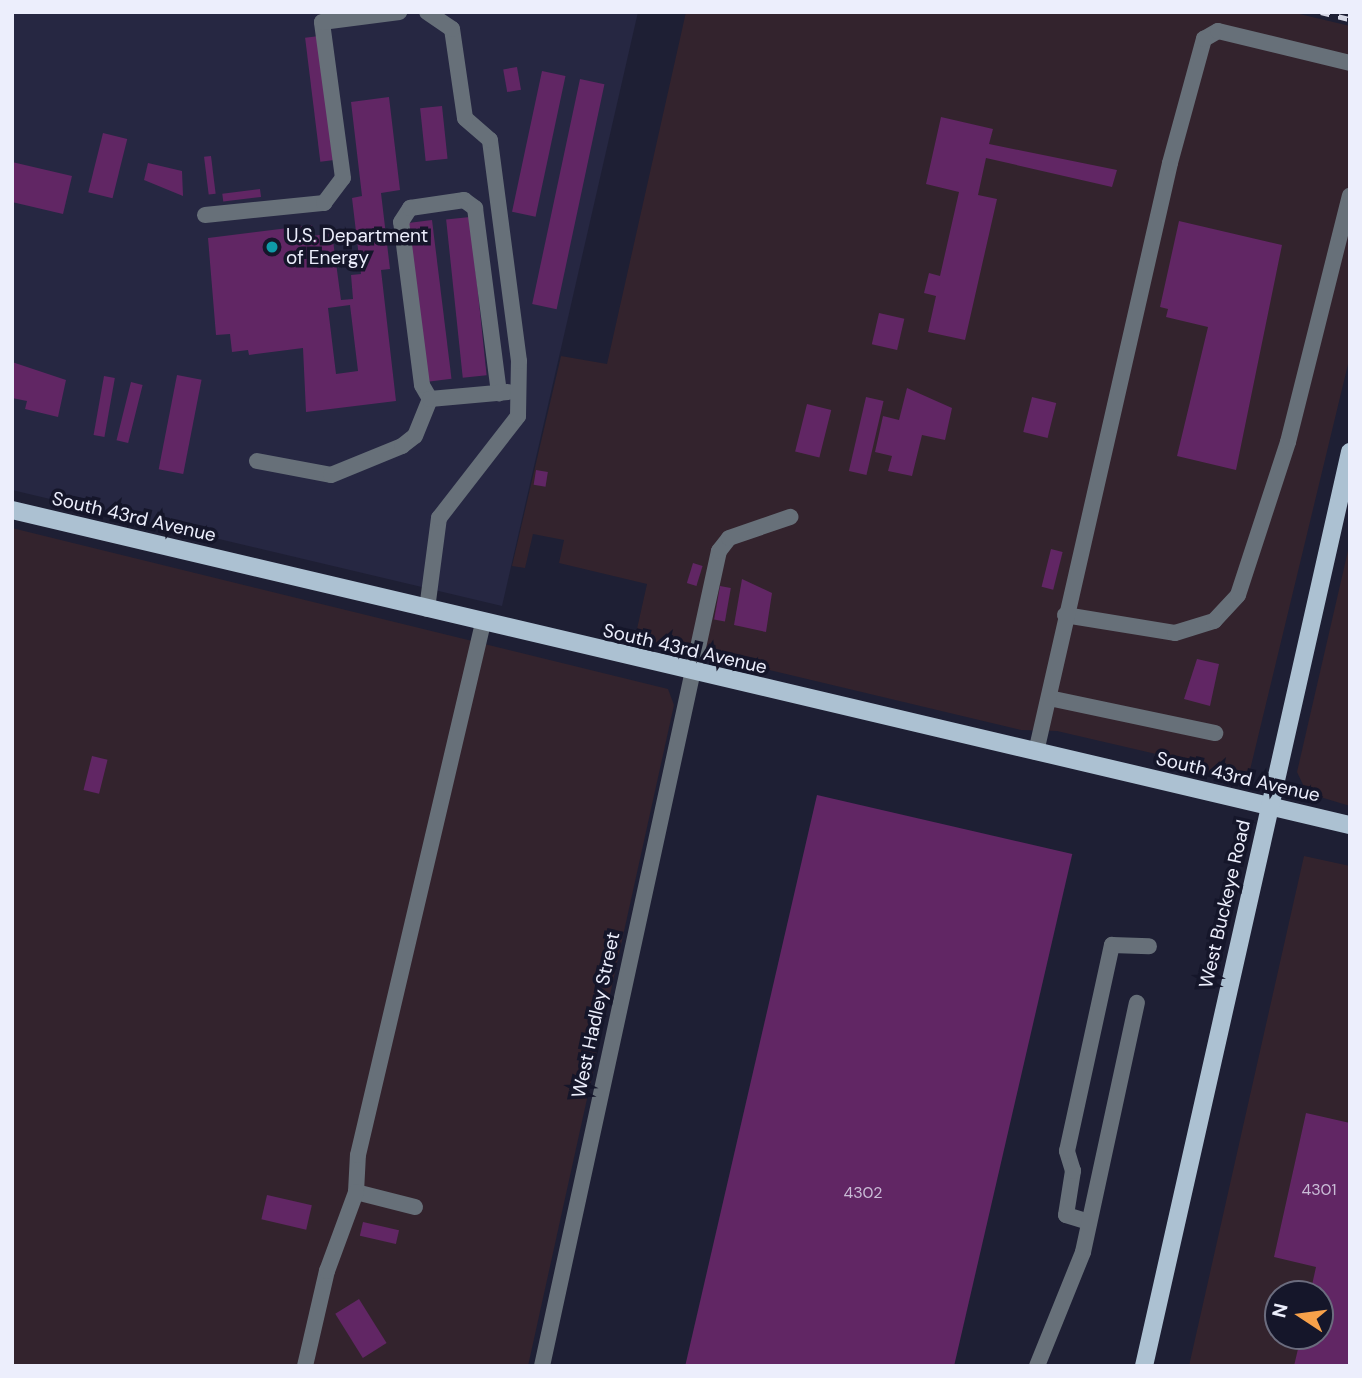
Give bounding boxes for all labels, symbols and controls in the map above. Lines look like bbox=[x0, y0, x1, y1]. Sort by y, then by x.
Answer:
place label: U.S. Department of Energy bbox=[286, 225, 428, 269]
marker: U.S. Department of Energy bbox=[264, 239, 280, 255]
street label: South 43rd Avenue bbox=[50, 487, 218, 547]
street label: South 43rd Avenue bbox=[601, 619, 769, 679]
street label: South 43rd Avenue bbox=[1154, 747, 1322, 807]
street label: West Buckeye Road bbox=[1195, 818, 1255, 990]
street label: West Hadley Street bbox=[567, 930, 625, 1100]
house number: 4301 bbox=[1301, 1180, 1337, 1200]
house number: 4302 bbox=[843, 1183, 883, 1203]
north arrow bbox=[1264, 1280, 1334, 1350]
text: N bbox=[1266, 1301, 1294, 1320]

